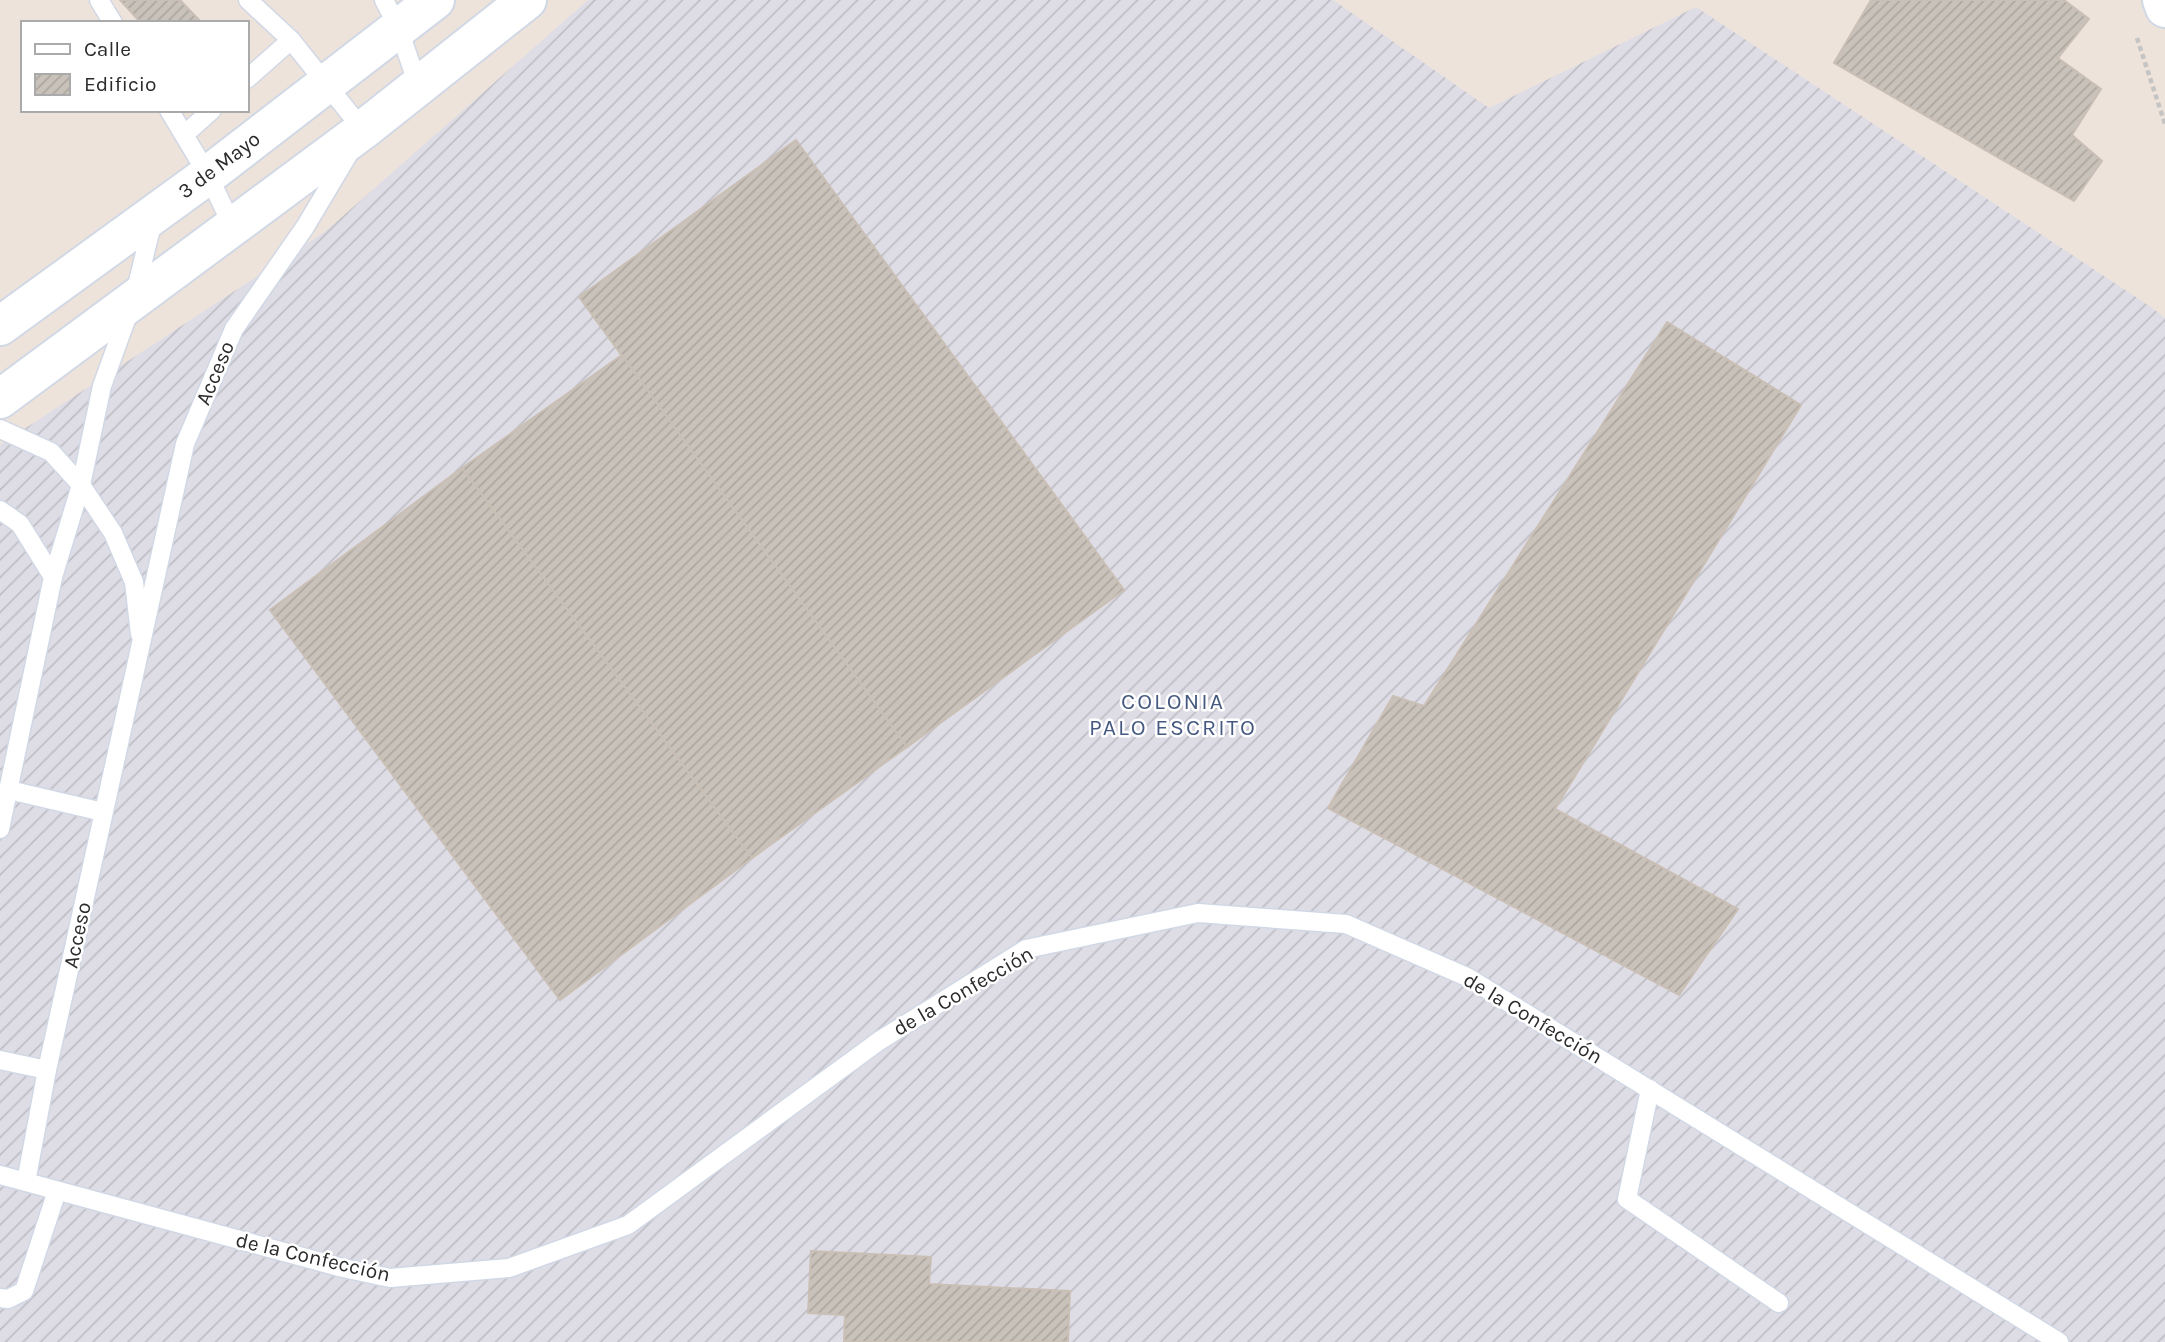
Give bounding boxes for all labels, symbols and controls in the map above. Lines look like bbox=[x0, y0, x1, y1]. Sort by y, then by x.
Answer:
legend bbox=[21, 21, 248, 112]
text: Calle bbox=[84, 37, 131, 61]
text: Edificio bbox=[84, 72, 157, 96]
street label: 3 de Mayo bbox=[173, 126, 265, 204]
street label: Acceso bbox=[191, 337, 239, 409]
district label: COLONIA PALO ESCRITO bbox=[1089, 688, 1257, 741]
street label: Acceso bbox=[58, 900, 96, 970]
street label: de la Confección bbox=[889, 941, 1037, 1041]
street label: de la Confección bbox=[1459, 967, 1607, 1069]
street label: de la Confección bbox=[233, 1228, 393, 1286]

